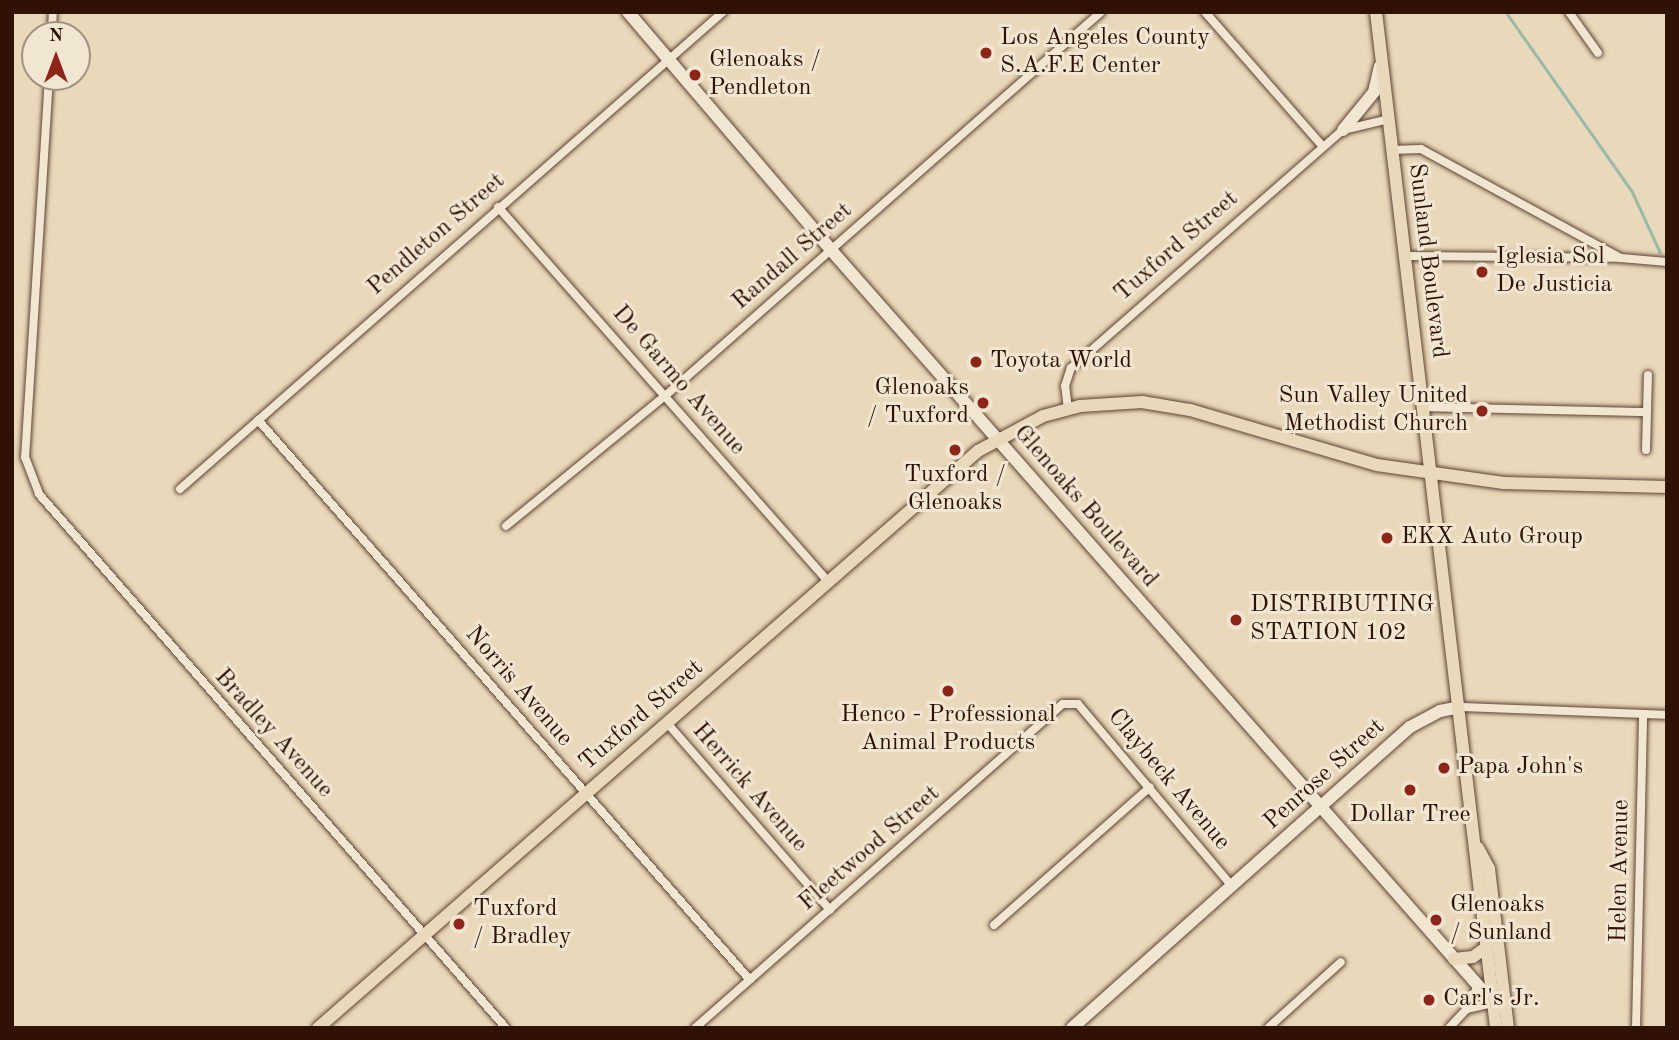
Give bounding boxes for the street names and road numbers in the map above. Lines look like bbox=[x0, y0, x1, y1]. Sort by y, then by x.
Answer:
street label: Sunland Boulevard bbox=[1401, 162, 1453, 360]
street label: Pendleton Street bbox=[362, 167, 512, 303]
street label: Tuxford Street bbox=[1109, 185, 1245, 309]
street label: Randall Street bbox=[727, 197, 859, 317]
street label: De Garmo Avenue bbox=[605, 300, 751, 462]
street label: Glenoaks Boulevard bbox=[1007, 420, 1163, 594]
street label: Norris Avenue bbox=[458, 621, 578, 753]
street label: Tuxford Street bbox=[574, 654, 710, 778]
street label: Bradley Avenue bbox=[207, 663, 339, 805]
street label: Claybeck Avenue bbox=[1100, 703, 1236, 857]
street label: Penrose Street bbox=[1259, 713, 1391, 837]
street label: Herrick Avenue bbox=[685, 717, 813, 859]
street label: Fleetwood Street bbox=[794, 780, 946, 918]
street label: Helen Avenue bbox=[1605, 799, 1637, 943]

